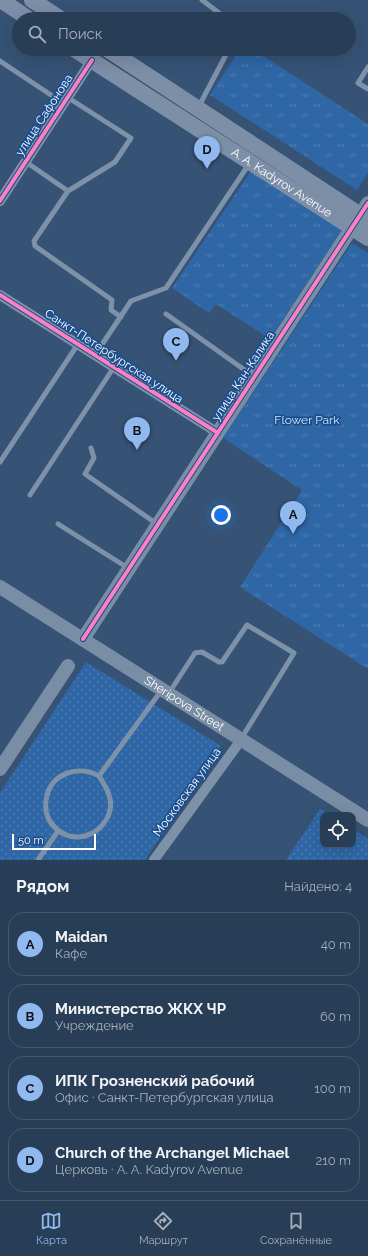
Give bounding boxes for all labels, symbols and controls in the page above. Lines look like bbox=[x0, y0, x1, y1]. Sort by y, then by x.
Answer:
search box bbox=[12, 12, 356, 56]
icon: search bbox=[26, 23, 48, 45]
text: Поиск bbox=[58, 25, 103, 43]
street label: улица Сафонова bbox=[12, 72, 76, 158]
pin: D bbox=[194, 136, 220, 169]
street label: A. A. Kadyrov Avenue bbox=[229, 145, 335, 220]
street label: Санкт-Петербургская улица bbox=[42, 306, 186, 406]
pin: C bbox=[163, 328, 189, 361]
street label: улица Кан-Калика bbox=[209, 329, 277, 423]
park label: Flower Park bbox=[274, 413, 340, 427]
pin: B bbox=[124, 417, 150, 450]
pin: A bbox=[280, 501, 306, 534]
your location bbox=[211, 505, 231, 525]
street label: Sheripova Street bbox=[142, 673, 227, 734]
street label: Московская улица bbox=[150, 745, 224, 839]
map controls bbox=[320, 812, 356, 848]
button: locate bbox=[320, 812, 356, 848]
scale bar bbox=[12, 832, 96, 851]
text: 50 m bbox=[18, 834, 44, 847]
text: Рядом bbox=[16, 876, 69, 896]
text: Найдено: 4 bbox=[284, 879, 352, 894]
text: Maidan bbox=[55, 928, 108, 946]
text: A bbox=[26, 937, 34, 952]
text: 40 m bbox=[321, 937, 351, 952]
text: Кафе bbox=[55, 946, 87, 961]
text: Министерство ЖКХ ЧР bbox=[55, 1000, 226, 1018]
text: B bbox=[26, 1009, 34, 1024]
text: 60 m bbox=[320, 1009, 351, 1024]
text: Учреждение bbox=[55, 1018, 134, 1033]
text: ИПК Грозненский рабочий bbox=[55, 1072, 255, 1090]
text: C bbox=[26, 1081, 34, 1096]
text: 100 m bbox=[314, 1081, 351, 1096]
text: Офис · Санкт-Петербургская улица bbox=[55, 1090, 274, 1105]
text: Church of the Archangel Michael bbox=[55, 1144, 289, 1162]
text: D bbox=[25, 1153, 35, 1168]
text: 210 m bbox=[315, 1153, 351, 1168]
text: Церковь · A. A. Kadyrov Avenue bbox=[55, 1162, 243, 1177]
tab: Карта bbox=[36, 1210, 67, 1247]
tab: Маршрут bbox=[139, 1210, 188, 1247]
tab: Сохранённые bbox=[260, 1210, 332, 1247]

